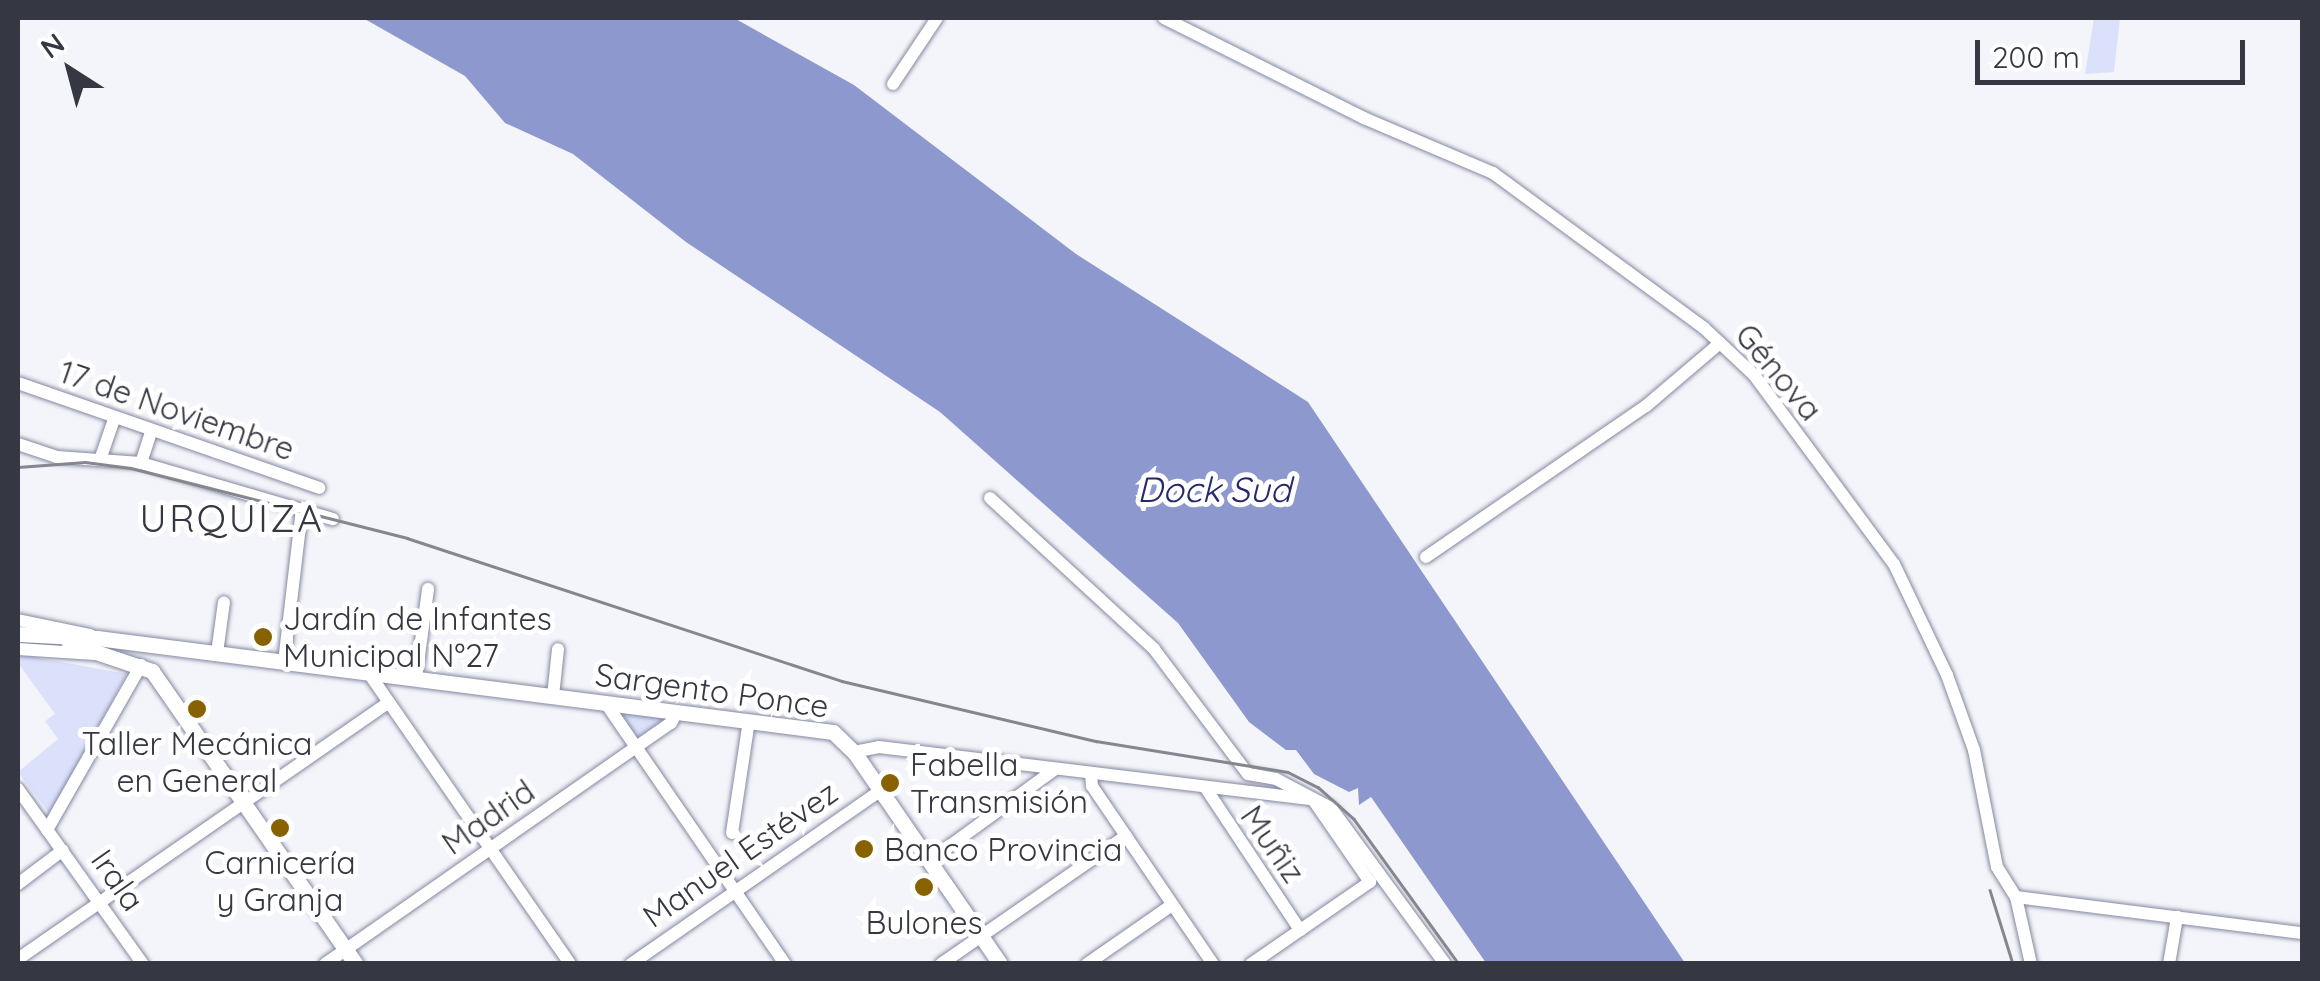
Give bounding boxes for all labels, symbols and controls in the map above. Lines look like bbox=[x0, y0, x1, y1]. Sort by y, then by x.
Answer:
north arrow bbox=[20, 20, 120, 120]
scale bar bbox=[1980, 20, 2250, 82]
text: N bbox=[33, 25, 71, 66]
text: 200 m bbox=[1992, 38, 2080, 76]
street label: Génova bbox=[1728, 316, 1830, 428]
street label: 17 de Noviembre bbox=[55, 352, 299, 468]
water label: Dock Sud bbox=[1137, 468, 1291, 510]
district label: URQUIZA bbox=[140, 496, 324, 542]
place label: Jardín de Infantes Municipal N°27 bbox=[283, 600, 552, 675]
marker: Jardín de Infantes Municipal N°27 bbox=[252, 626, 274, 648]
street label: Sargento Ponce bbox=[593, 655, 831, 725]
marker: Taller Mecánica en General bbox=[186, 698, 208, 720]
place label: Taller Mecánica en General bbox=[82, 725, 312, 800]
place label: Fabella Transmisión bbox=[910, 746, 1088, 821]
street label: Madrid bbox=[434, 772, 542, 862]
marker: Fabella Transmisión bbox=[879, 772, 901, 794]
street label: Manuel Estévez bbox=[635, 773, 845, 935]
street label: Muñiz bbox=[1233, 798, 1313, 890]
marker: Carnicería y Granja bbox=[269, 817, 291, 839]
place label: Banco Provincia bbox=[884, 830, 1122, 868]
marker: Banco Provincia bbox=[853, 838, 875, 860]
street label: Irala bbox=[83, 842, 153, 918]
place label: Carnicería y Granja bbox=[204, 844, 356, 919]
marker: Bulones bbox=[913, 876, 935, 898]
place label: Bulones bbox=[866, 903, 982, 941]

